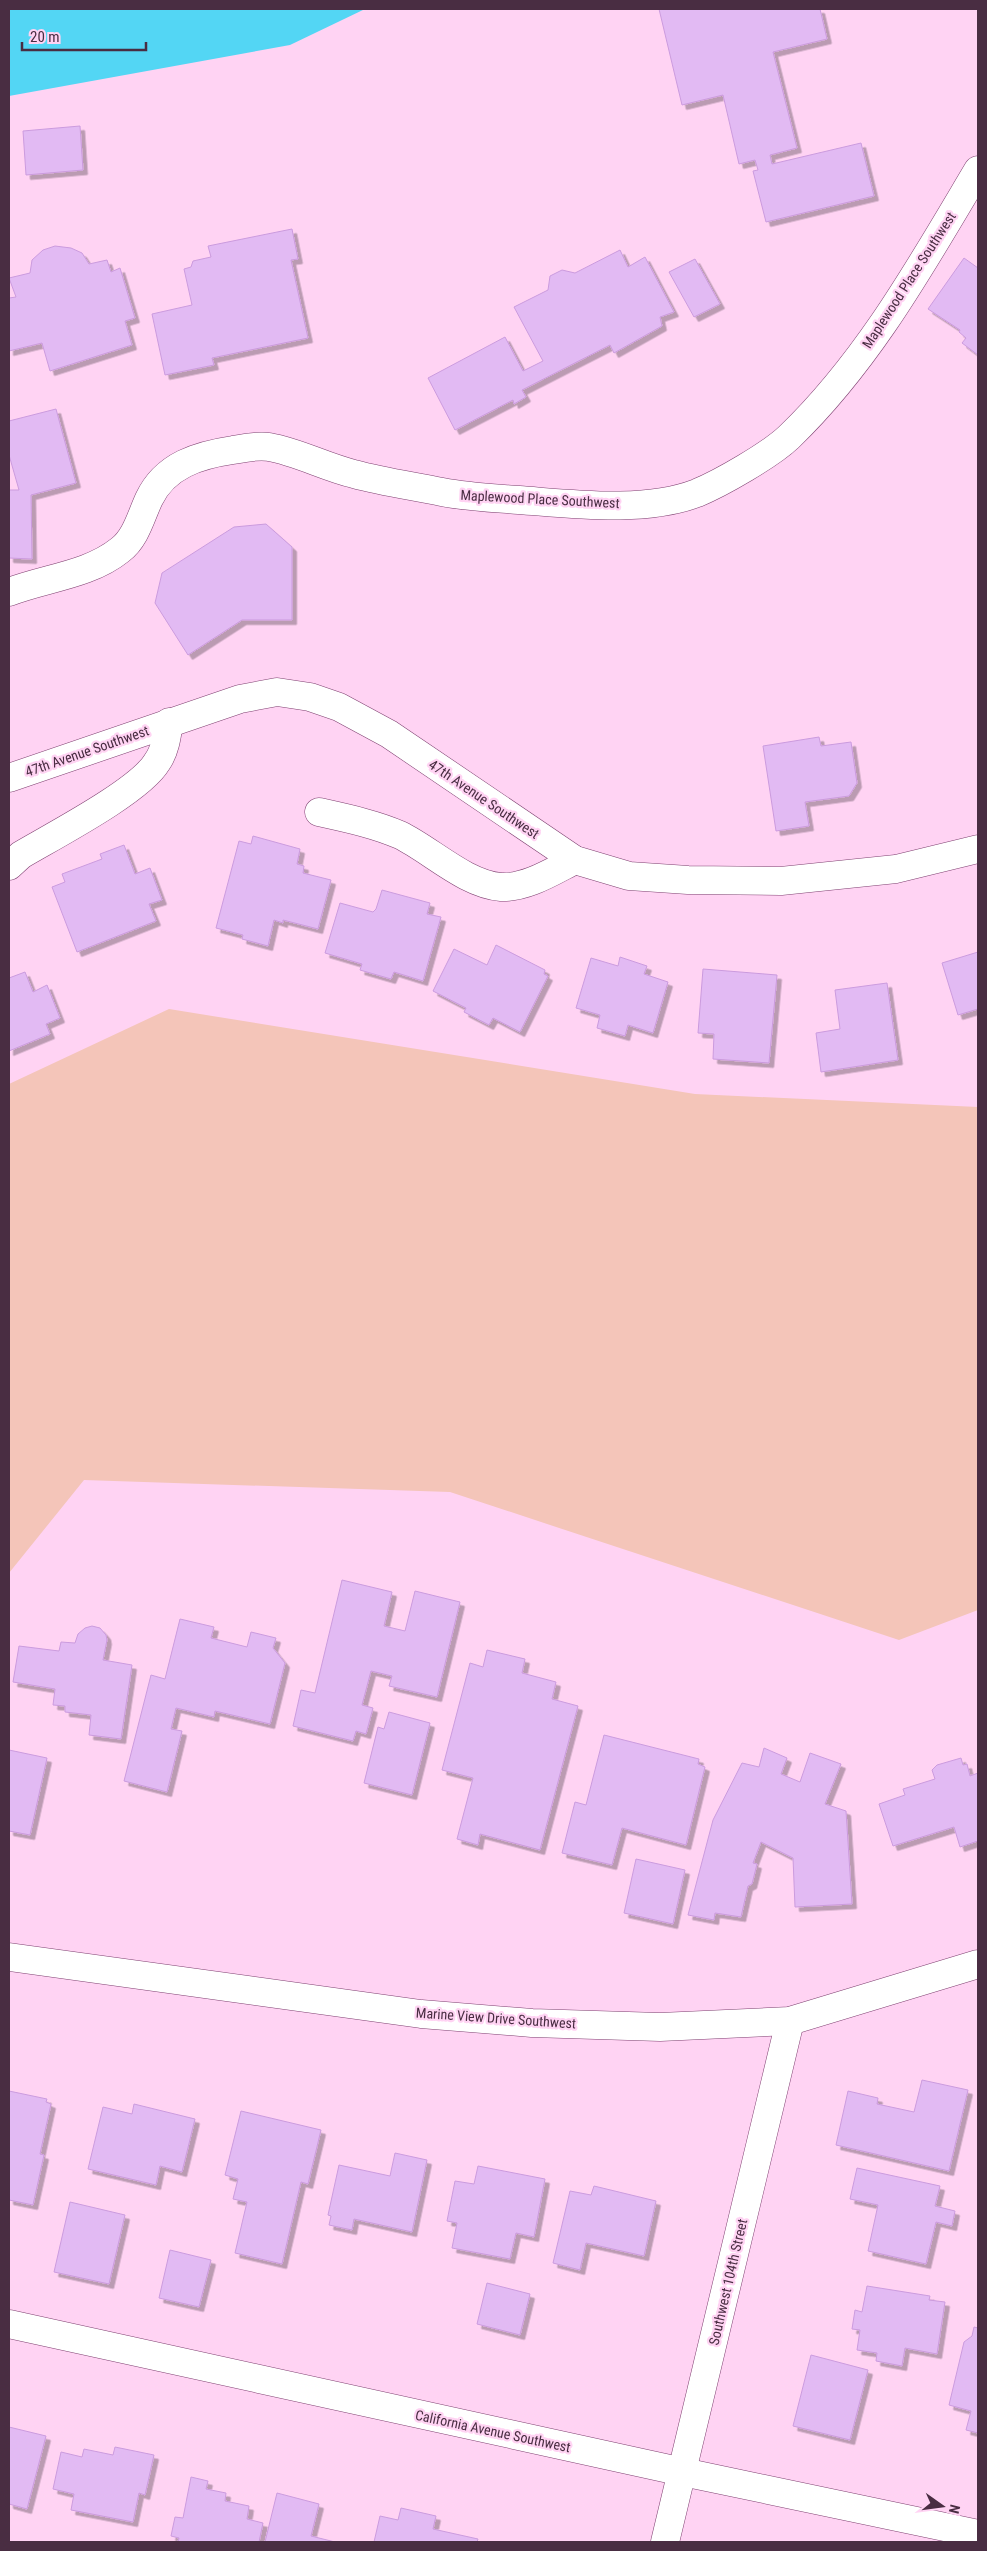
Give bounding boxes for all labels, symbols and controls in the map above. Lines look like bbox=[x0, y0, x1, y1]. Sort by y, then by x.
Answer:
scale bar bbox=[22, 20, 146, 52]
text: 20 m bbox=[30, 28, 60, 46]
street label: Maplewood Place Southwest bbox=[859, 209, 959, 351]
street label: Maplewood Place Southwest bbox=[460, 487, 620, 511]
street label: 47th Avenue Southwest bbox=[23, 722, 151, 780]
street label: 47th Avenue Southwest bbox=[426, 756, 542, 842]
street label: Marine View Drive Southwest bbox=[415, 2004, 577, 2032]
street label: Southwest 104th Street bbox=[706, 2217, 750, 2347]
street label: California Avenue Southwest bbox=[414, 2407, 572, 2455]
north arrow bbox=[917, 2481, 967, 2531]
text: N bbox=[946, 2503, 963, 2515]

